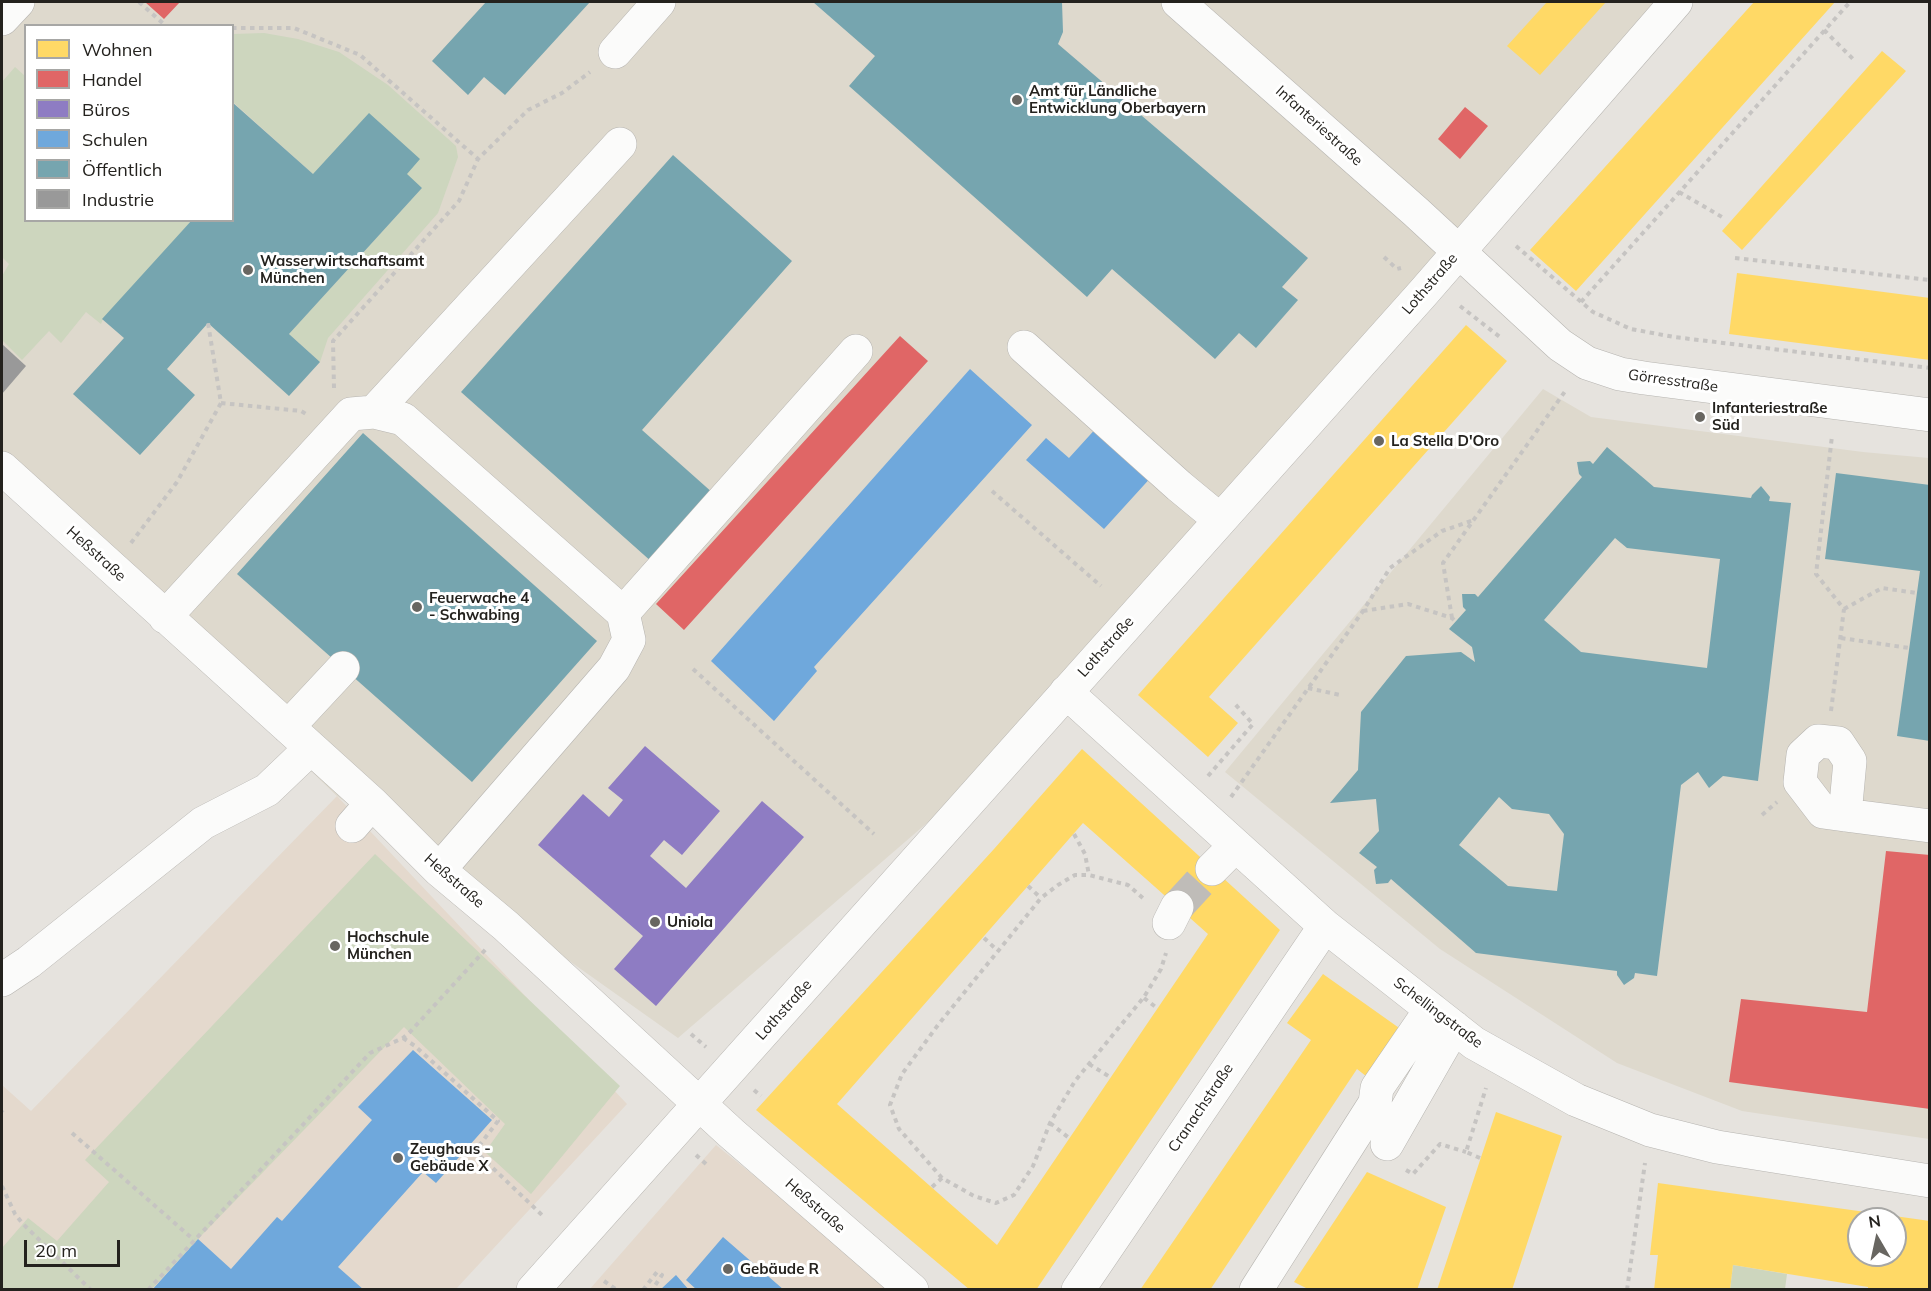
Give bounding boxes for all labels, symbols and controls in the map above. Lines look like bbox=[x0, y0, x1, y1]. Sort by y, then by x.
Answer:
legend bbox=[24, 24, 234, 222]
text: Wohnen bbox=[82, 38, 153, 61]
text: Handel bbox=[82, 68, 142, 91]
place label: Amt für Ländliche Entwicklung Oberbayern bbox=[1029, 82, 1206, 117]
street label: Infanteriestraße bbox=[1272, 82, 1366, 170]
marker: Amt für Ländliche Entwicklung Oberbayern bbox=[1010, 93, 1024, 107]
text: Büros bbox=[82, 98, 130, 121]
text: Schulen bbox=[82, 128, 148, 151]
text: Öffentlich bbox=[82, 158, 162, 181]
text: Industrie bbox=[82, 188, 154, 211]
street label: Lothstraße bbox=[1399, 250, 1461, 318]
place label: Wasserwirtschaftsamt München bbox=[260, 252, 424, 287]
marker: Wasserwirtschaftsamt München bbox=[241, 263, 255, 277]
street label: Görresstraße bbox=[1627, 366, 1719, 396]
place label: Infanteriestraße Süd bbox=[1712, 399, 1828, 434]
marker: Infanteriestraße Süd bbox=[1693, 410, 1707, 424]
place label: La Stella D'Oro bbox=[1391, 432, 1499, 450]
marker: La Stella D'Oro bbox=[1372, 434, 1386, 448]
street label: Heßstraße bbox=[63, 523, 129, 585]
place label: Feuerwache 4 - Schwabing bbox=[429, 589, 529, 624]
marker: Feuerwache 4 - Schwabing bbox=[410, 600, 424, 614]
street label: Lothstraße bbox=[1074, 613, 1138, 681]
street label: Heßstraße bbox=[420, 850, 488, 912]
place label: Uniola bbox=[667, 913, 713, 931]
marker: Uniola bbox=[648, 915, 662, 929]
place label: Hochschule München bbox=[347, 928, 429, 963]
marker: Hochschule München bbox=[328, 939, 342, 953]
street label: Schellingstraße bbox=[1390, 974, 1486, 1052]
street label: Lothstraße bbox=[752, 976, 816, 1044]
street label: Cranachstraße bbox=[1165, 1060, 1237, 1156]
place label: Zeughaus - Gebäude X bbox=[410, 1140, 491, 1175]
marker: Zeughaus - Gebäude X bbox=[391, 1151, 405, 1165]
street label: Heßstraße bbox=[781, 1175, 849, 1237]
north arrow bbox=[1847, 1207, 1907, 1267]
text: N bbox=[1867, 1210, 1882, 1232]
scale bar bbox=[27, 1228, 123, 1266]
text: 20 m bbox=[35, 1239, 77, 1262]
place label: Gebäude R bbox=[740, 1260, 819, 1278]
marker: Gebäude R bbox=[721, 1262, 735, 1276]

